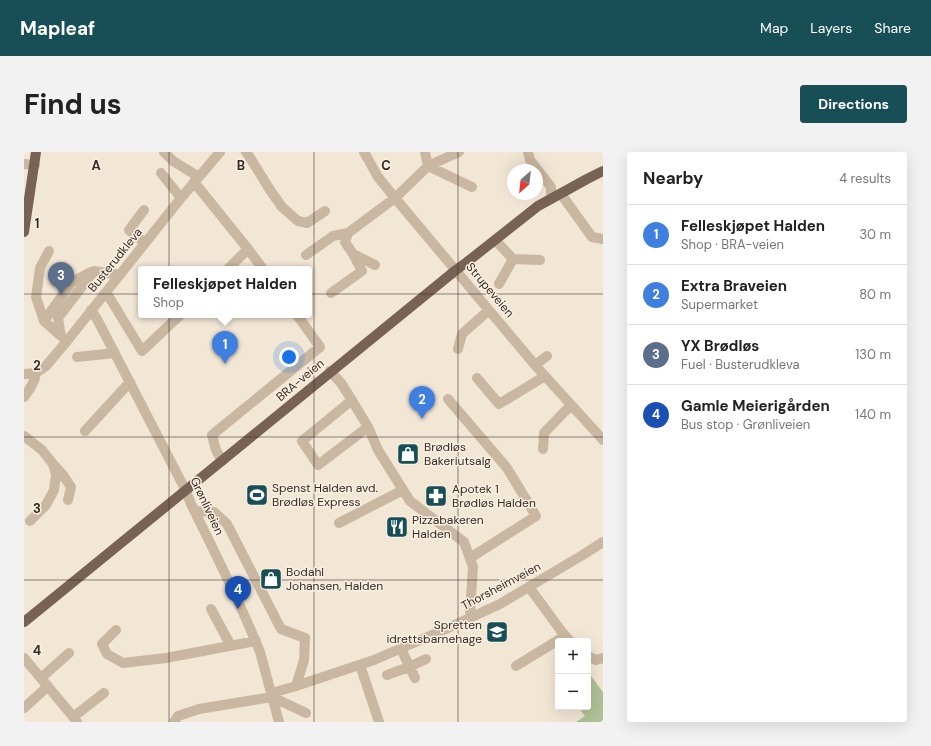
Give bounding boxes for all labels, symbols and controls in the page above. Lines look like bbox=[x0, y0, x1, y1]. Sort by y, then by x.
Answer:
text: Mapleaf bbox=[20, 16, 95, 41]
text: Map bbox=[760, 19, 788, 37]
text: Layers bbox=[810, 19, 852, 37]
text: Share bbox=[874, 19, 911, 37]
button: Directions bbox=[800, 85, 907, 123]
text: Find us bbox=[24, 86, 122, 123]
text: A bbox=[91, 157, 101, 174]
text: B bbox=[237, 157, 245, 174]
text: C bbox=[381, 157, 391, 174]
north arrow bbox=[507, 164, 543, 200]
text: Nearby bbox=[643, 167, 703, 189]
text: 4 results bbox=[839, 170, 891, 187]
text: 1 bbox=[35, 215, 39, 232]
text: Felleskjøpet Halden bbox=[681, 216, 825, 236]
street label: Busterudkleva bbox=[84, 225, 146, 295]
text: 1 bbox=[654, 226, 658, 243]
text: 30 m bbox=[859, 226, 891, 243]
text: Shop · BRA-veien bbox=[681, 236, 784, 253]
street label: Strupeveien bbox=[462, 259, 518, 321]
pin: 3 bbox=[48, 262, 74, 295]
popup bbox=[138, 266, 312, 318]
text: Felleskjøpet Halden bbox=[153, 274, 297, 294]
text: Extra Braveien bbox=[681, 276, 787, 296]
text: 2 bbox=[652, 286, 660, 303]
text: 80 m bbox=[859, 286, 891, 303]
text: Shop bbox=[153, 294, 184, 311]
text: Supermarket bbox=[681, 296, 758, 313]
pin: 1 bbox=[212, 331, 238, 364]
text: YX Brødløs bbox=[681, 336, 759, 356]
text: 3 bbox=[652, 346, 660, 363]
text: 130 m bbox=[855, 346, 891, 363]
your location bbox=[279, 347, 299, 367]
street label: BRA-veien bbox=[273, 355, 327, 405]
text: Fuel · Busterudkleva bbox=[681, 356, 800, 373]
text: 2 bbox=[33, 357, 41, 374]
pin: 2 bbox=[409, 386, 435, 419]
text: Gamle Meierigården bbox=[681, 396, 830, 416]
text: 4 bbox=[652, 406, 660, 423]
text: 140 m bbox=[855, 406, 891, 423]
text: Bus stop · Grønliveien bbox=[681, 416, 810, 433]
place label: Brødløs Bakeriutsalg bbox=[424, 439, 491, 469]
shop icon: Brødløs Bakeriutsalg bbox=[395, 441, 421, 467]
street label: Grønliveien bbox=[187, 474, 227, 538]
place label: Spenst Halden avd. Brødløs Express bbox=[272, 480, 378, 510]
place label: Apotek 1 Brødløs Halden bbox=[452, 481, 536, 511]
sports icon: Spenst Halden avd. Brødløs Express bbox=[244, 482, 270, 508]
pharmacy icon: Apotek 1 Brødløs Halden bbox=[423, 483, 449, 509]
text: 3 bbox=[33, 500, 41, 517]
place label: Pizzabakeren Halden bbox=[412, 512, 484, 542]
restaurant icon: Pizzabakeren Halden bbox=[384, 514, 410, 540]
street label: Thorsheimveien bbox=[458, 558, 544, 614]
place label: Bodahl Johansen, Halden bbox=[286, 564, 383, 594]
shop icon: Bodahl Johansen, Halden bbox=[258, 566, 284, 592]
pin: 4 bbox=[225, 576, 251, 609]
place label: Spretten idrettsbarnehage bbox=[386, 617, 482, 647]
school or university icon: Spretten idrettsbarnehage bbox=[484, 619, 510, 645]
map controls bbox=[555, 638, 591, 710]
button: + bbox=[555, 638, 591, 674]
text: 4 bbox=[33, 642, 41, 659]
button: − bbox=[555, 674, 591, 710]

